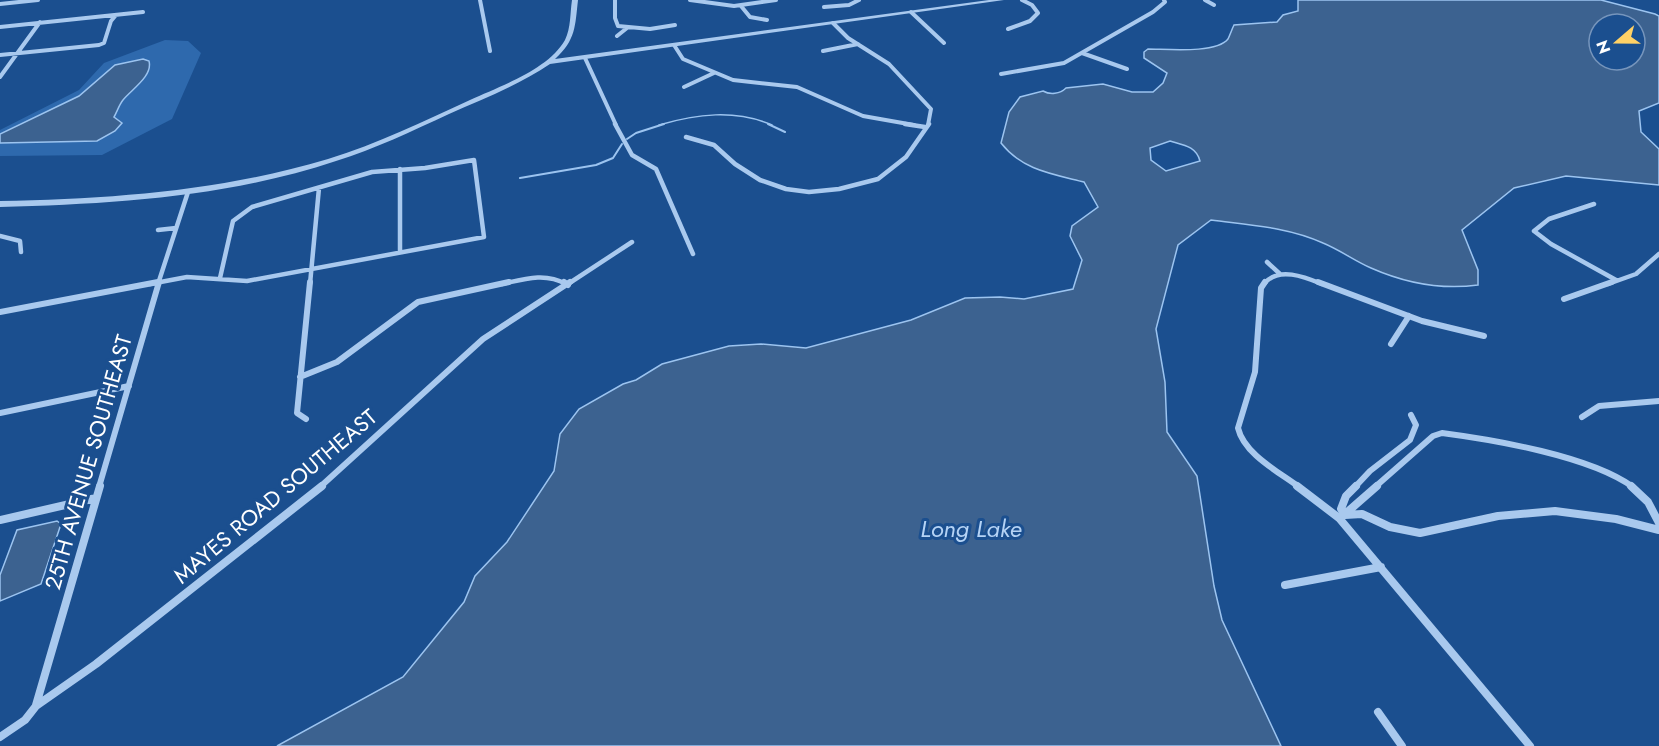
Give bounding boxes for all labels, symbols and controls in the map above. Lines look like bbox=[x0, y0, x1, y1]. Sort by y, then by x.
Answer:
north arrow bbox=[1587, 12, 1647, 72]
text: N bbox=[1590, 37, 1616, 57]
street label: 25TH AVENUE SOUTHEAST bbox=[36, 330, 140, 593]
street label: MAYES ROAD SOUTHEAST bbox=[166, 401, 384, 591]
water label: Long Lake bbox=[920, 511, 1022, 546]

